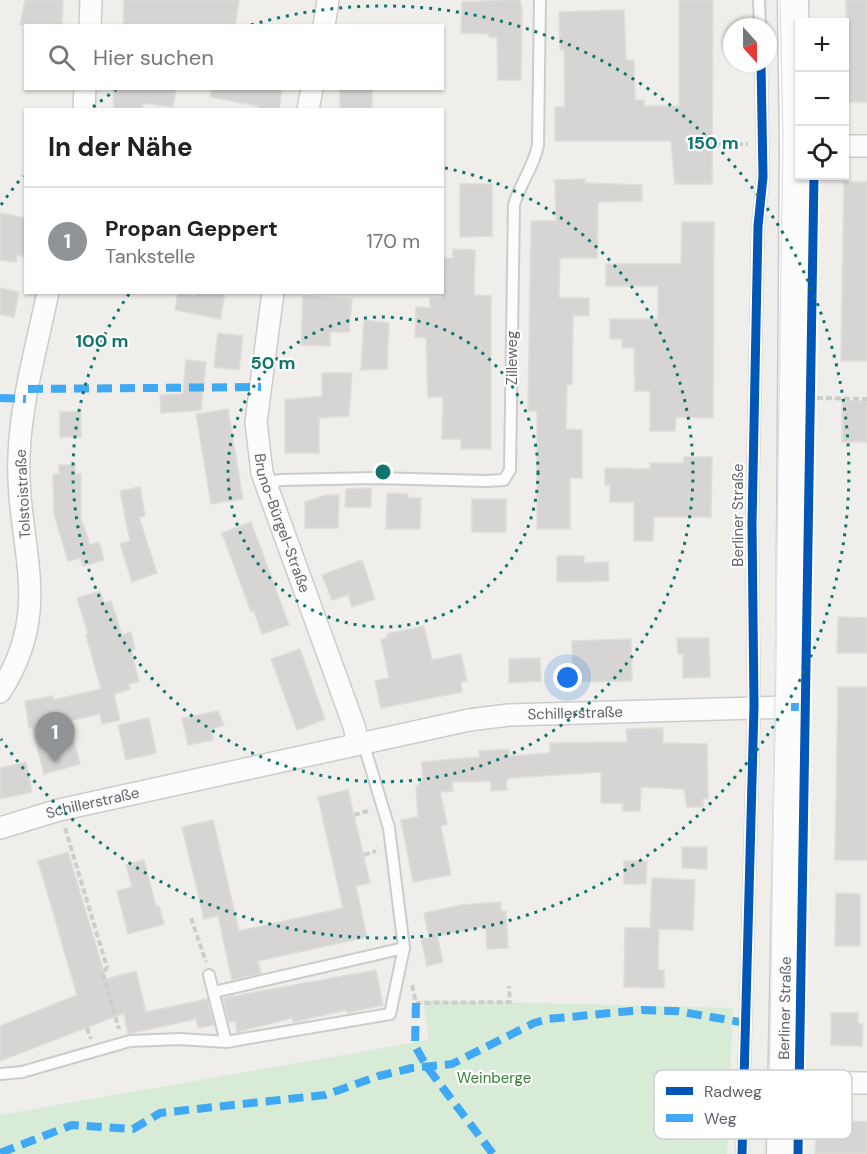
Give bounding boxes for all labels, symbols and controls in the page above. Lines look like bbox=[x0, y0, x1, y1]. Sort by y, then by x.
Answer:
north arrow bbox=[723, 18, 777, 72]
map controls bbox=[795, 18, 849, 180]
button: + bbox=[795, 18, 849, 72]
search box bbox=[24, 24, 444, 90]
icon: search bbox=[45, 41, 78, 74]
text: Hier suchen bbox=[93, 43, 214, 72]
button: − bbox=[795, 72, 849, 126]
button: locate bbox=[795, 126, 849, 180]
text: In der Nähe bbox=[48, 130, 193, 164]
text: 150 m bbox=[687, 131, 739, 155]
text: Propan Geppert bbox=[105, 214, 278, 243]
text: 1 bbox=[64, 228, 71, 254]
text: 170 m bbox=[367, 228, 420, 254]
text: Tankstelle bbox=[105, 243, 195, 269]
text: 100 m bbox=[75, 329, 129, 353]
street label: Zilleweg bbox=[502, 331, 522, 385]
text: 50 m bbox=[250, 351, 296, 375]
street label: Tolstoistraße bbox=[11, 449, 35, 539]
street label: Bruno-Bürgel-Straße bbox=[250, 452, 315, 596]
centre of rings bbox=[373, 462, 393, 482]
street label: Berliner Straße bbox=[728, 463, 748, 567]
your location bbox=[553, 663, 582, 692]
street label: Schillerstraße bbox=[527, 702, 623, 724]
pin: 1 bbox=[36, 712, 74, 762]
street label: Schillerstraße bbox=[43, 783, 141, 823]
street label: Berliner Straße bbox=[774, 956, 796, 1060]
park label: Weinberge bbox=[457, 1068, 531, 1088]
legend bbox=[654, 1070, 852, 1139]
text: Radweg bbox=[704, 1081, 762, 1102]
text: Weg bbox=[704, 1108, 737, 1129]

